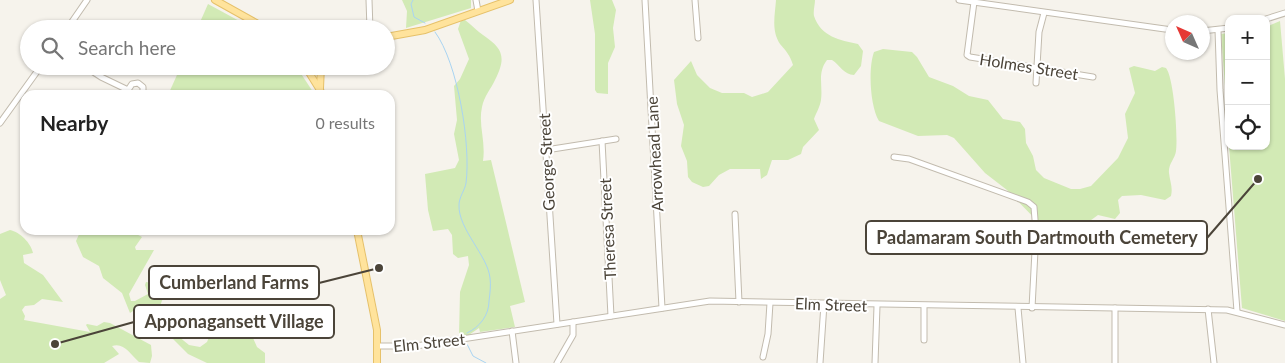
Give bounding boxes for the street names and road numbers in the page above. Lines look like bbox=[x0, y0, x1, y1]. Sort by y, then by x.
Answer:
street label: Holmes Street bbox=[978, 49, 1080, 83]
street label: Arrowhead Lane bbox=[641, 96, 667, 212]
street label: George Street bbox=[534, 113, 558, 211]
street label: Theresa Street bbox=[595, 177, 619, 280]
street label: Elm Street bbox=[795, 293, 868, 315]
street label: Elm Street bbox=[392, 329, 466, 355]

